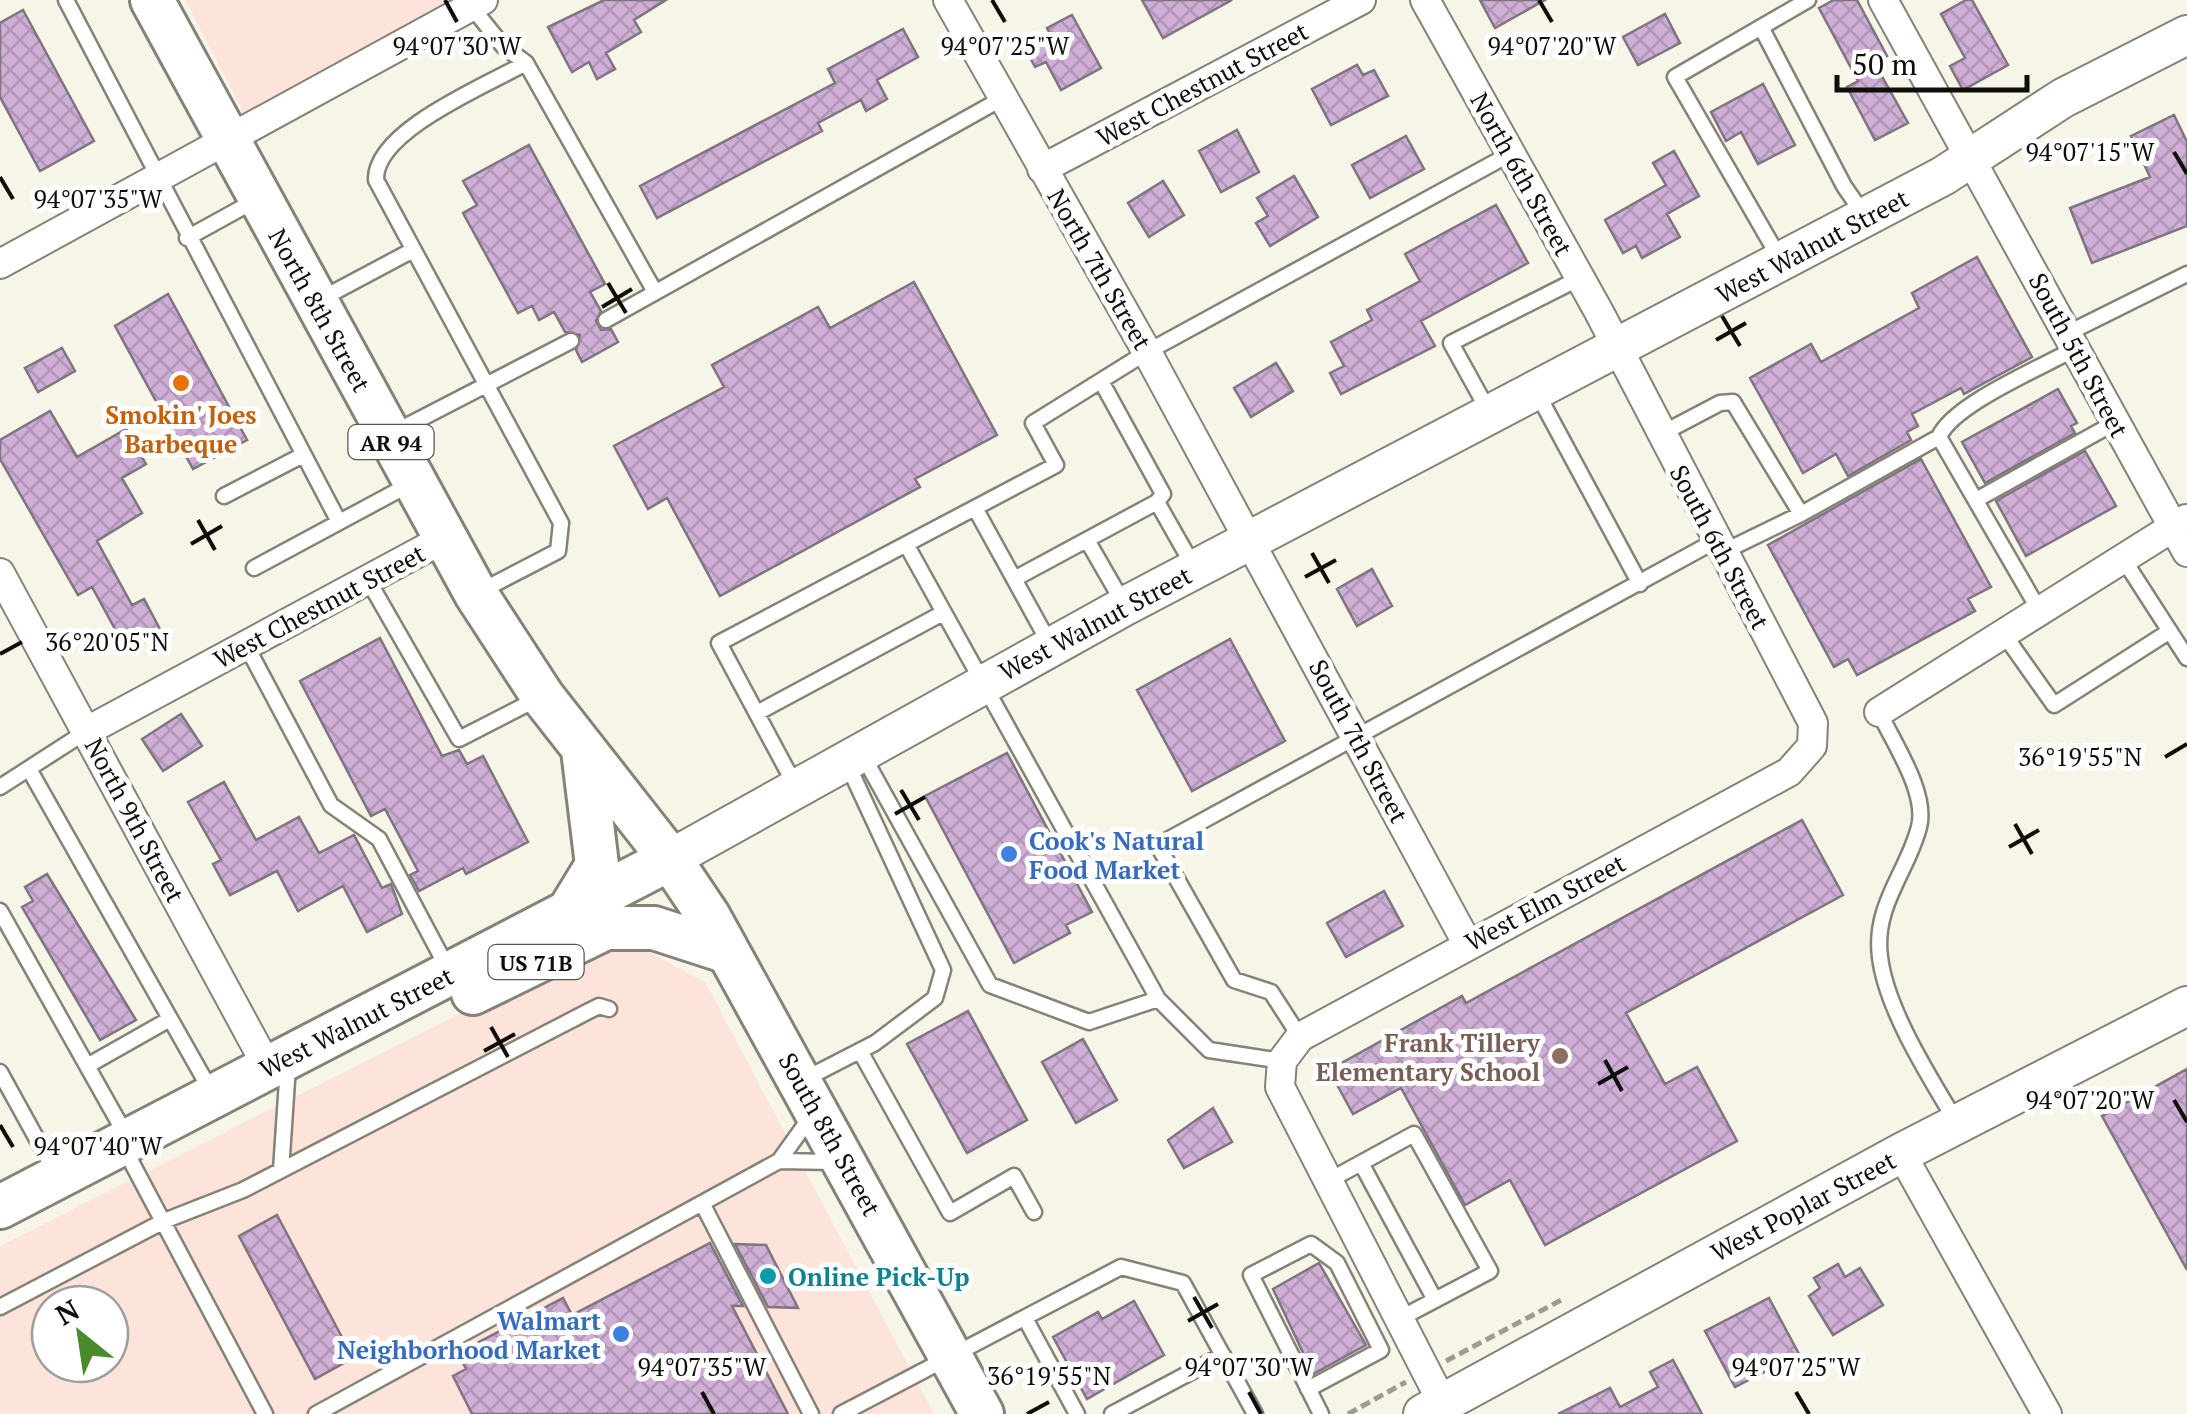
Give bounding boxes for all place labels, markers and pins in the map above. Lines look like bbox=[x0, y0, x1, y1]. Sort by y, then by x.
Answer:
marker: Smokin' Joes Barbeque bbox=[170, 372, 192, 394]
place label: Smokin' Joes Barbeque bbox=[105, 398, 257, 460]
place label: Cook's Natural Food Market bbox=[1029, 824, 1204, 886]
marker: Cook's Natural Food Market bbox=[998, 843, 1020, 865]
place label: Frank Tillery Elementary School bbox=[1316, 1026, 1541, 1088]
marker: Frank Tillery Elementary School bbox=[1549, 1045, 1571, 1067]
place label: Online Pick-Up bbox=[788, 1260, 969, 1293]
marker: Online Pick-Up bbox=[757, 1265, 779, 1287]
place label: Walmart Neighborhood Market bbox=[337, 1304, 601, 1366]
marker: Walmart Neighborhood Market bbox=[610, 1323, 632, 1345]

